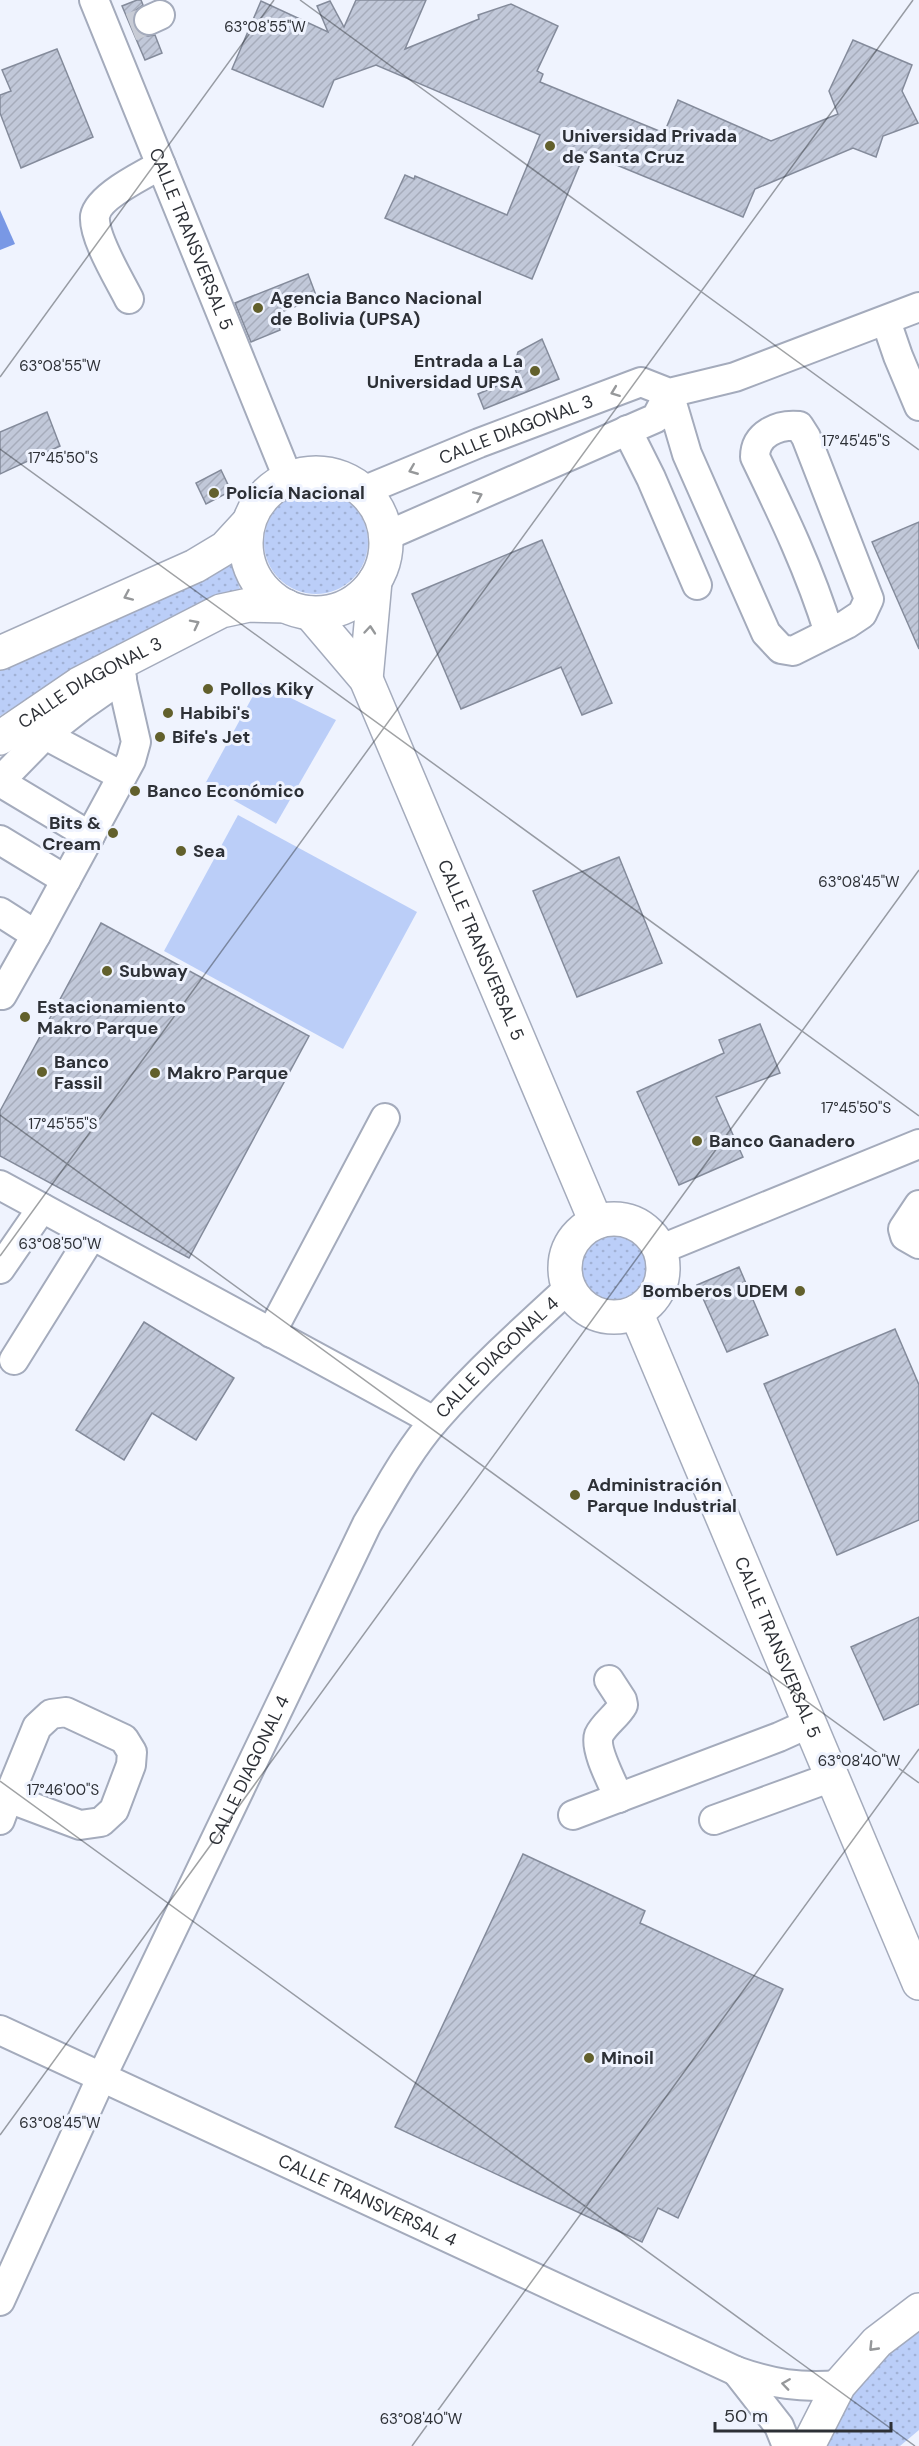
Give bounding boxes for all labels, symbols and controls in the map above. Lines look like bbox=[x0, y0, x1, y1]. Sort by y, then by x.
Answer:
text: 63°08'55"W bbox=[224, 17, 306, 37]
place label: Universidad Privada de Santa Cruz bbox=[562, 124, 737, 169]
marker: Universidad Privada de Santa Cruz bbox=[543, 139, 557, 153]
street label: CALLE TRANSVERSAL 5 bbox=[143, 144, 239, 334]
place label: Agencia Banco Nacional de Bolivia (UPSA) bbox=[270, 286, 482, 331]
marker: Agencia Banco Nacional de Bolivia (UPSA) bbox=[251, 301, 265, 315]
place label: Entrada a La Universidad UPSA bbox=[367, 349, 523, 394]
text: 63°08'55"W bbox=[19, 356, 101, 376]
marker: Entrada a La Universidad UPSA bbox=[528, 364, 542, 378]
one-way arrow bbox=[610, 385, 621, 397]
street label: CALLE DIAGONAL 3 bbox=[435, 389, 597, 470]
text: 17°45'45"S bbox=[822, 431, 891, 451]
text: 17°45'50"S bbox=[28, 448, 98, 468]
one-way arrow bbox=[409, 463, 420, 475]
place label: Policía Nacional bbox=[226, 481, 365, 505]
marker: Policía Nacional bbox=[207, 486, 221, 500]
one-way arrow bbox=[471, 491, 482, 503]
one-way arrow bbox=[123, 589, 134, 601]
one-way arrow bbox=[188, 619, 199, 631]
one-way arrow bbox=[363, 625, 376, 634]
street label: CALLE DIAGONAL 3 bbox=[13, 631, 166, 734]
place label: Pollos Kiky bbox=[220, 677, 314, 701]
marker: Pollos Kiky bbox=[201, 682, 215, 696]
place label: Habibi's bbox=[180, 701, 250, 725]
marker: Habibi's bbox=[161, 706, 175, 720]
place label: Bife's Jet bbox=[172, 725, 250, 749]
marker: Bife's Jet bbox=[153, 730, 167, 744]
place label: Banco Económico bbox=[147, 779, 305, 803]
marker: Banco Económico bbox=[128, 784, 142, 798]
place label: Bits & Cream bbox=[42, 811, 101, 856]
marker: Bits & Cream bbox=[106, 826, 120, 840]
place label: Sea bbox=[193, 839, 225, 863]
marker: Sea bbox=[174, 844, 188, 858]
street label: CALLE TRANSVERSAL 5 bbox=[432, 856, 530, 1044]
text: 63°08'45"W bbox=[818, 872, 900, 892]
place label: Subway bbox=[119, 959, 188, 983]
marker: Subway bbox=[100, 964, 114, 978]
place label: Estacionamiento Makro Parque bbox=[37, 995, 186, 1040]
marker: Estacionamiento Makro Parque bbox=[18, 1010, 32, 1024]
place label: Banco Fassil bbox=[54, 1050, 109, 1095]
place label: Makro Parque bbox=[167, 1061, 288, 1085]
marker: Banco Fassil bbox=[35, 1065, 49, 1079]
marker: Makro Parque bbox=[148, 1066, 162, 1080]
text: 17°45'50"S bbox=[821, 1098, 891, 1118]
text: 17°45'55"S bbox=[29, 1114, 98, 1134]
place label: Banco Ganadero bbox=[709, 1129, 855, 1153]
marker: Banco Ganadero bbox=[690, 1134, 704, 1148]
text: 63°08'50"W bbox=[18, 1234, 102, 1254]
place label: Bomberos UDEM bbox=[642, 1279, 788, 1303]
marker: Bomberos UDEM bbox=[793, 1284, 807, 1298]
street label: CALLE DIAGONAL 4 bbox=[430, 1291, 564, 1423]
place label: Administración Parque Industrial bbox=[587, 1473, 737, 1518]
marker: Administración Parque Industrial bbox=[568, 1488, 582, 1502]
street label: CALLE TRANSVERSAL 5 bbox=[729, 1553, 826, 1742]
street label: CALLE DIAGONAL 4 bbox=[202, 1691, 295, 1849]
text: 63°08'40"W bbox=[818, 1751, 901, 1771]
text: 17°46'00"S bbox=[27, 1780, 99, 1800]
place label: Minoil bbox=[601, 2046, 654, 2070]
marker: Minoil bbox=[582, 2051, 596, 2065]
text: 63°08'45"W bbox=[19, 2113, 101, 2133]
street label: CALLE TRANSVERSAL 4 bbox=[274, 2149, 461, 2252]
one-way arrow bbox=[870, 2339, 881, 2350]
one-way arrow bbox=[782, 2379, 791, 2391]
scale bar bbox=[715, 2395, 890, 2433]
text: 50 m bbox=[724, 2404, 768, 2428]
text: 63°08'40"W bbox=[380, 2409, 463, 2429]

